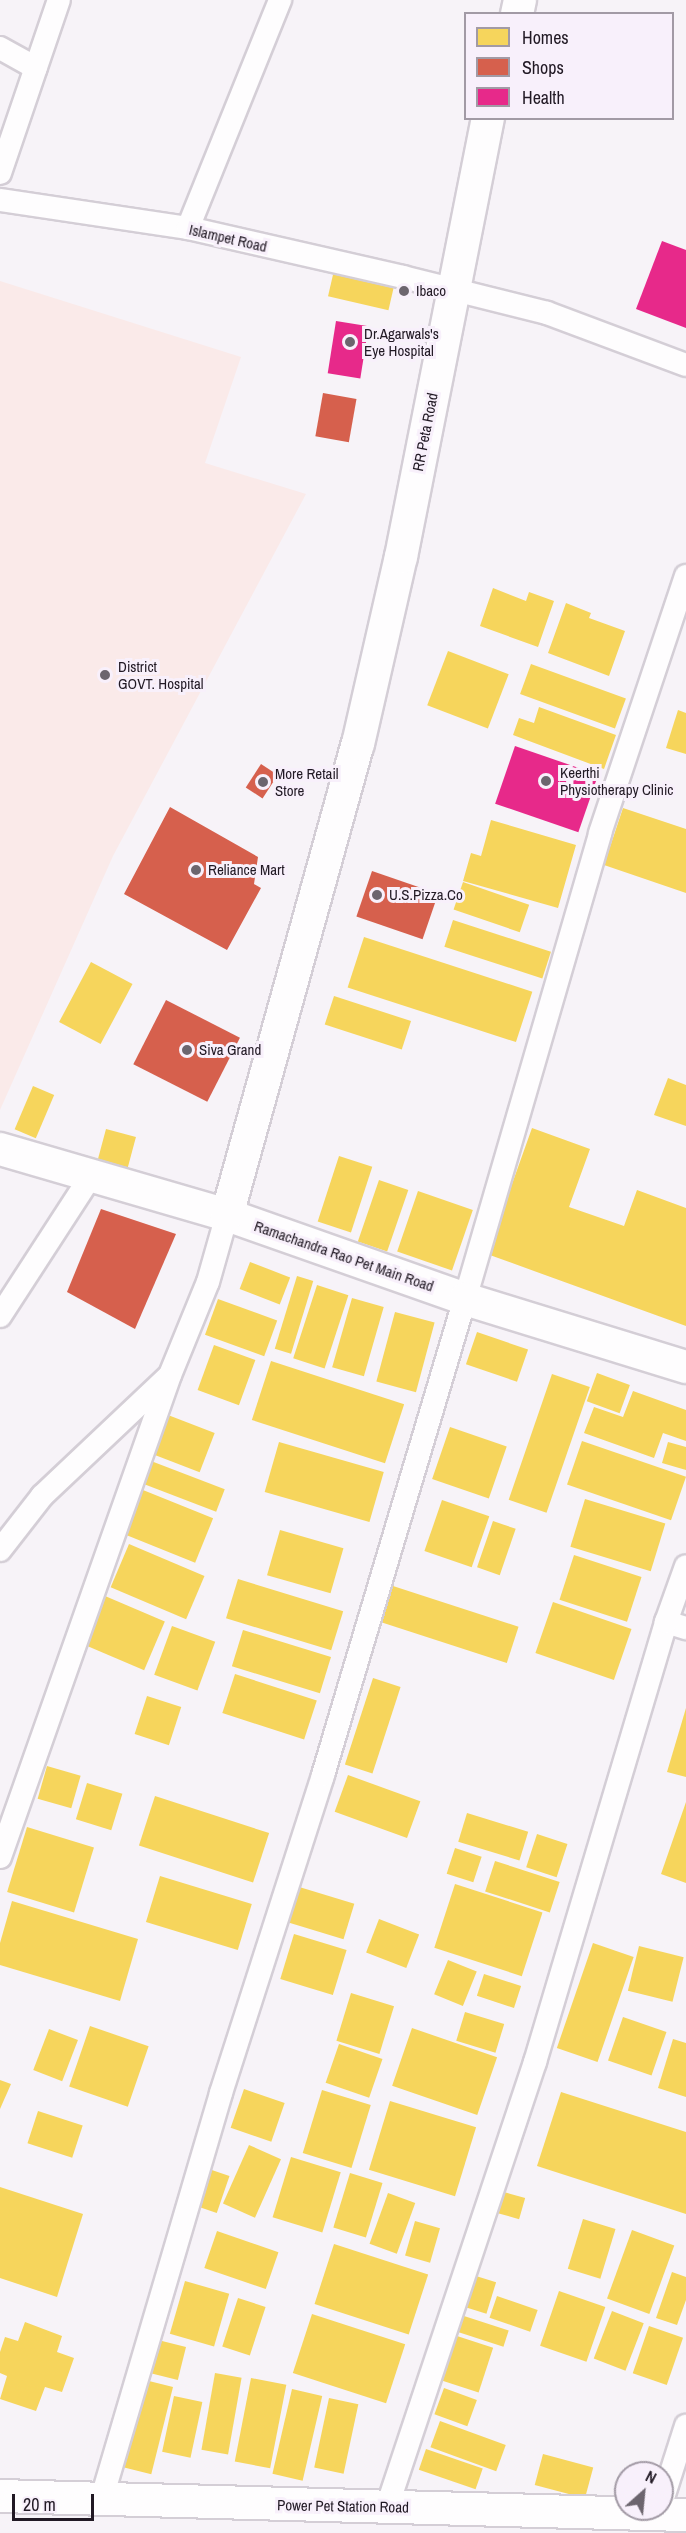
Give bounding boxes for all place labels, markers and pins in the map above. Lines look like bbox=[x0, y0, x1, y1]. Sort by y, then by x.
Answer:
place label: Ibaco bbox=[416, 282, 446, 300]
marker: Ibaco bbox=[397, 284, 411, 298]
place label: Dr.Agarwals's Eye Hospital bbox=[364, 324, 439, 359]
marker: Dr.Agarwals's Eye Hospital bbox=[341, 333, 359, 351]
place label: District GOVT. Hospital bbox=[118, 657, 203, 692]
marker: District GOVT. Hospital bbox=[96, 666, 114, 684]
place label: Keerthi Physiotherapy Clinic bbox=[560, 763, 673, 798]
place label: More Retail Store bbox=[275, 764, 339, 799]
marker: Keerthi Physiotherapy Clinic bbox=[537, 772, 555, 790]
marker: More Retail Store bbox=[256, 775, 270, 789]
place label: Reliance Mart bbox=[208, 861, 285, 879]
marker: Reliance Mart bbox=[189, 863, 203, 877]
place label: U.S.Pizza.Co bbox=[389, 886, 463, 904]
marker: U.S.Pizza.Co bbox=[370, 888, 384, 902]
place label: Siva Grand bbox=[199, 1041, 261, 1059]
marker: Siva Grand bbox=[180, 1043, 194, 1057]

